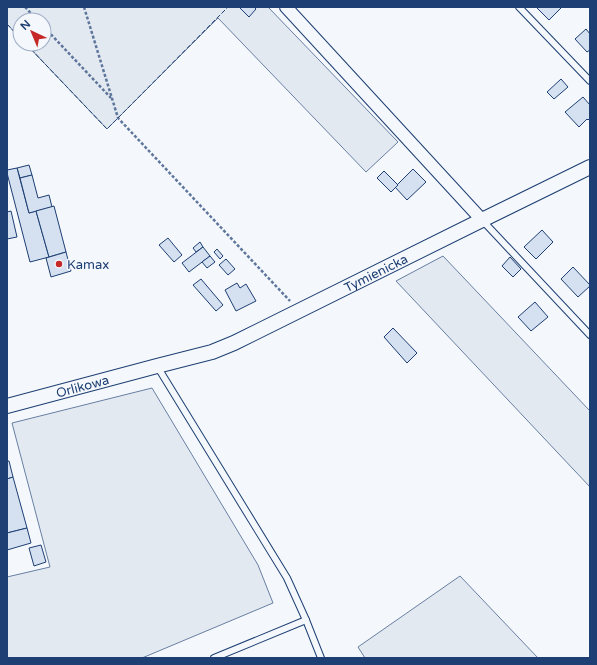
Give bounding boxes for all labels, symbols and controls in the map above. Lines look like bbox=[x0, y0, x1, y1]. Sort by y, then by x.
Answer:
north arrow bbox=[12, 12, 52, 52]
text: N bbox=[18, 17, 33, 33]
street label: Tymienicka bbox=[342, 251, 411, 296]
place label: Kamax bbox=[67, 257, 109, 273]
marker: Kamax bbox=[54, 259, 64, 269]
street label: Orlikowa bbox=[54, 372, 111, 402]

